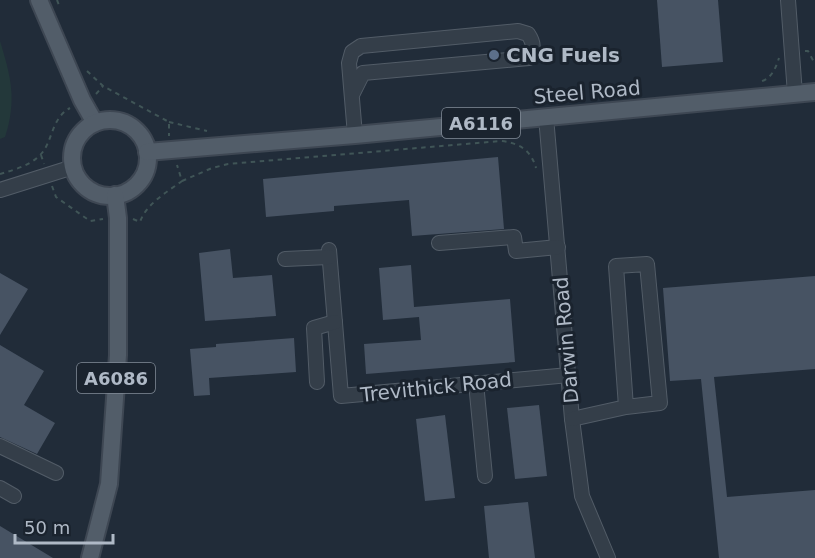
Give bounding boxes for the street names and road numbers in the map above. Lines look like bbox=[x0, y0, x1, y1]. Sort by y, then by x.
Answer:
street label: Steel Road bbox=[533, 75, 641, 109]
road number: A6116 bbox=[442, 108, 520, 138]
street label: Darwin Road bbox=[549, 276, 583, 404]
road number: A6086 bbox=[77, 363, 155, 393]
street label: Trevithick Road bbox=[358, 367, 513, 407]

